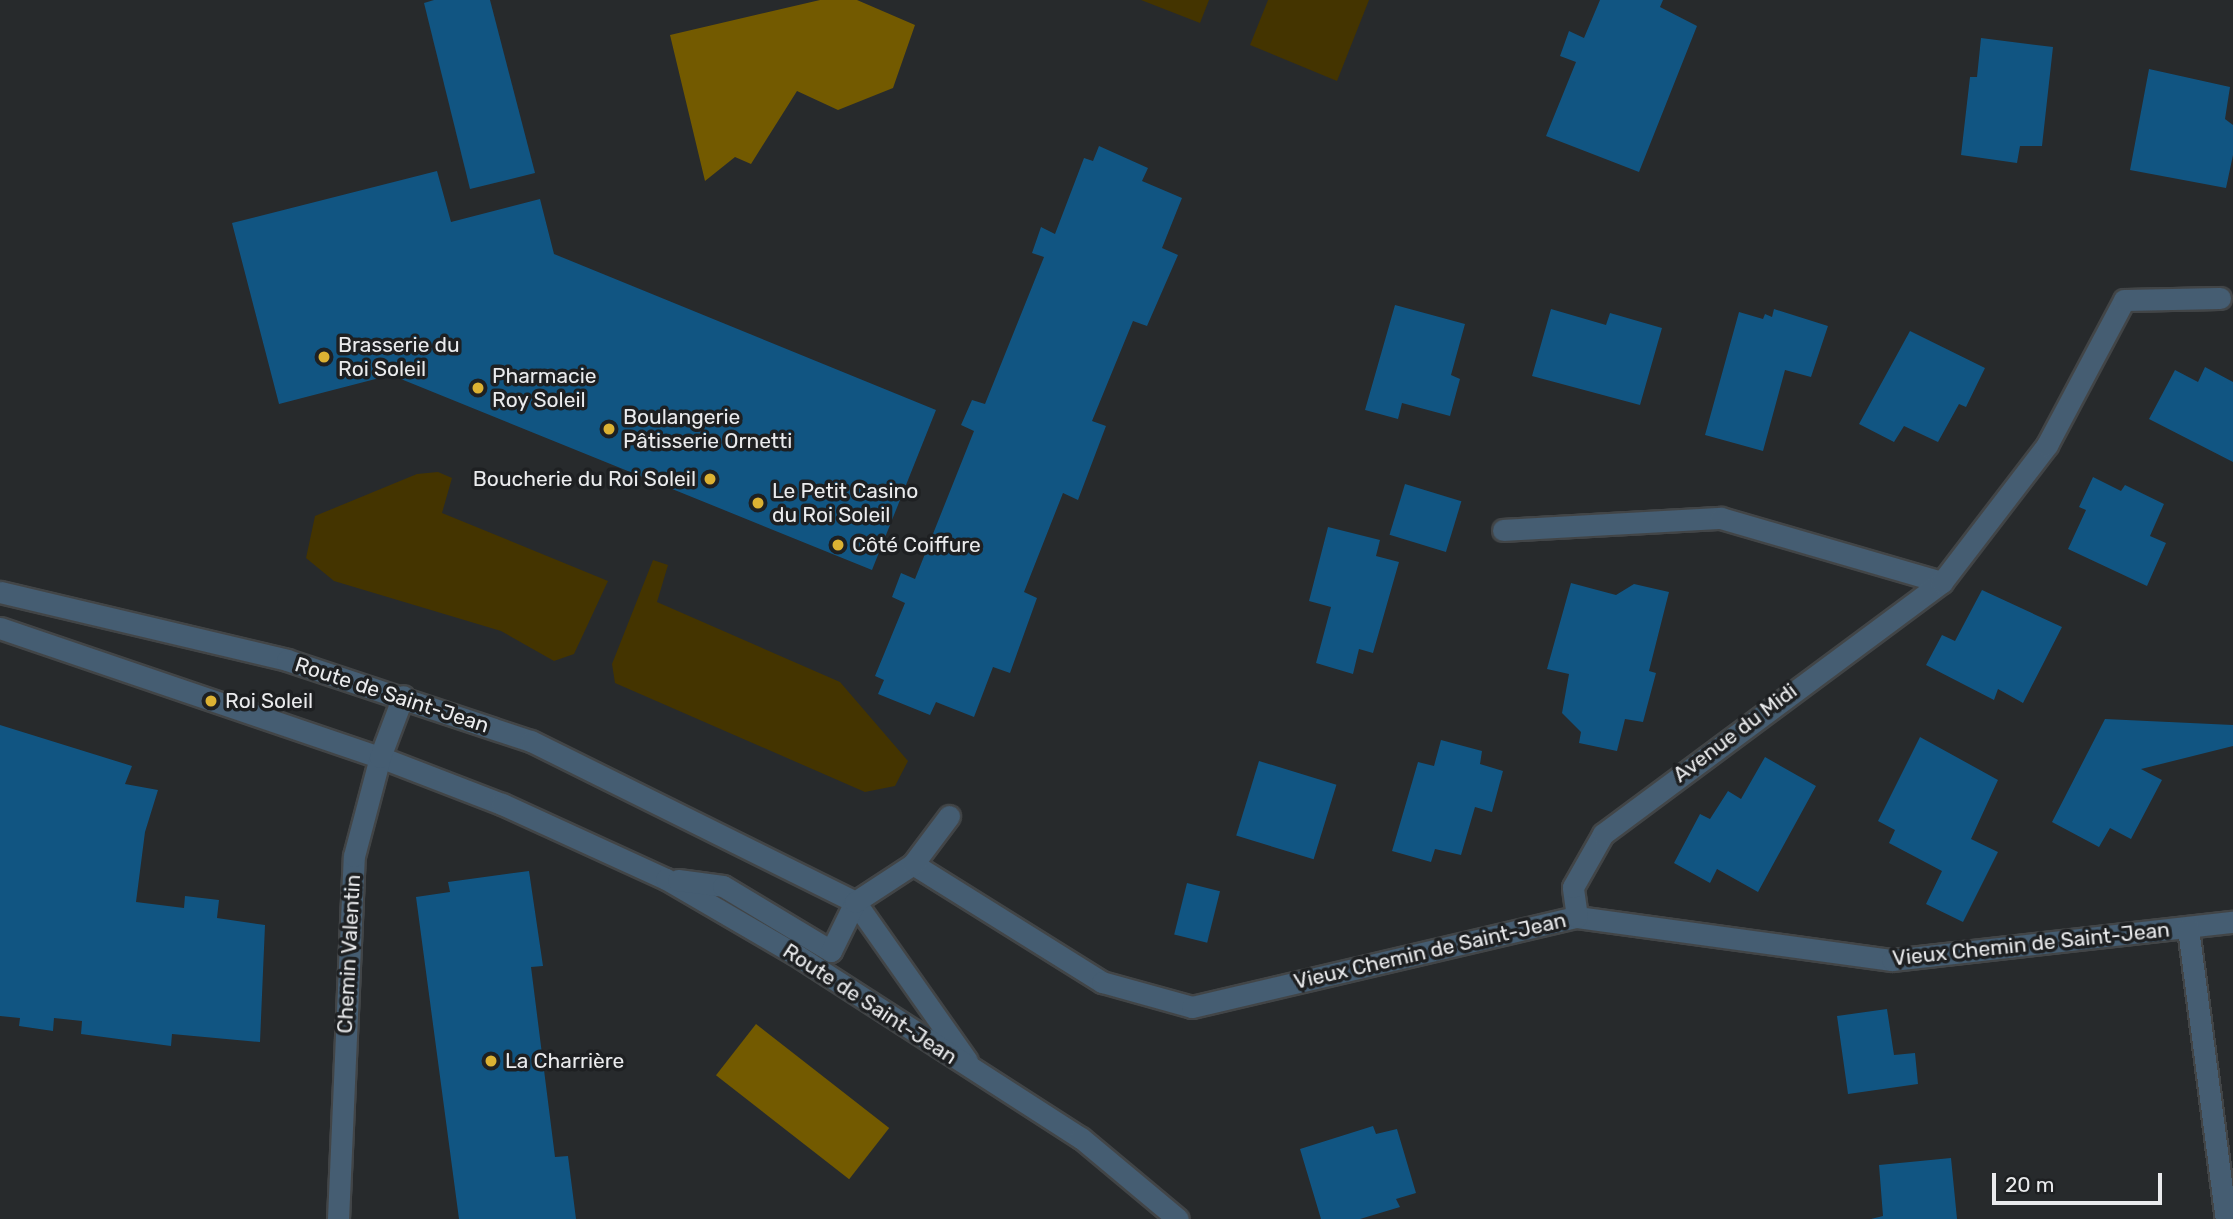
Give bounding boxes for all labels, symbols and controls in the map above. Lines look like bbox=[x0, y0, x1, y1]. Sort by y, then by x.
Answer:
place label: Brasserie du Roi Soleil bbox=[338, 332, 460, 382]
marker: Brasserie du Roi Soleil bbox=[316, 349, 332, 365]
place label: Pharmacie Roy Soleil bbox=[492, 363, 597, 413]
marker: Pharmacie Roy Soleil bbox=[470, 380, 486, 396]
place label: Boulangerie Pâtisserie Ornetti bbox=[623, 404, 792, 454]
marker: Boulangerie Pâtisserie Ornetti bbox=[601, 421, 617, 437]
place label: Boucherie du Roi Soleil bbox=[473, 466, 696, 492]
marker: Boucherie du Roi Soleil bbox=[702, 471, 718, 487]
place label: Le Petit Casino du Roi Soleil bbox=[772, 478, 918, 528]
marker: Le Petit Casino du Roi Soleil bbox=[750, 495, 766, 511]
place label: Côté Coiffure bbox=[852, 532, 981, 558]
marker: Côté Coiffure bbox=[830, 537, 846, 553]
street label: Route de Saint-Jean bbox=[292, 652, 492, 738]
street label: Avenue du Midi bbox=[1668, 678, 1802, 788]
place label: Roi Soleil bbox=[225, 688, 313, 714]
marker: Roi Soleil bbox=[203, 693, 219, 709]
street label: Chemin Valentin bbox=[332, 874, 366, 1034]
street label: Vieux Chemin de Saint-Jean bbox=[1291, 907, 1569, 995]
street label: Vieux Chemin de Saint-Jean bbox=[1891, 917, 2171, 971]
street label: Route de Saint-Jean bbox=[778, 938, 962, 1070]
place label: La Charrière bbox=[505, 1048, 624, 1074]
marker: La Charrière bbox=[483, 1053, 499, 1069]
scale bar bbox=[1995, 1160, 2165, 1204]
text: 20 m bbox=[2005, 1172, 2054, 1197]

